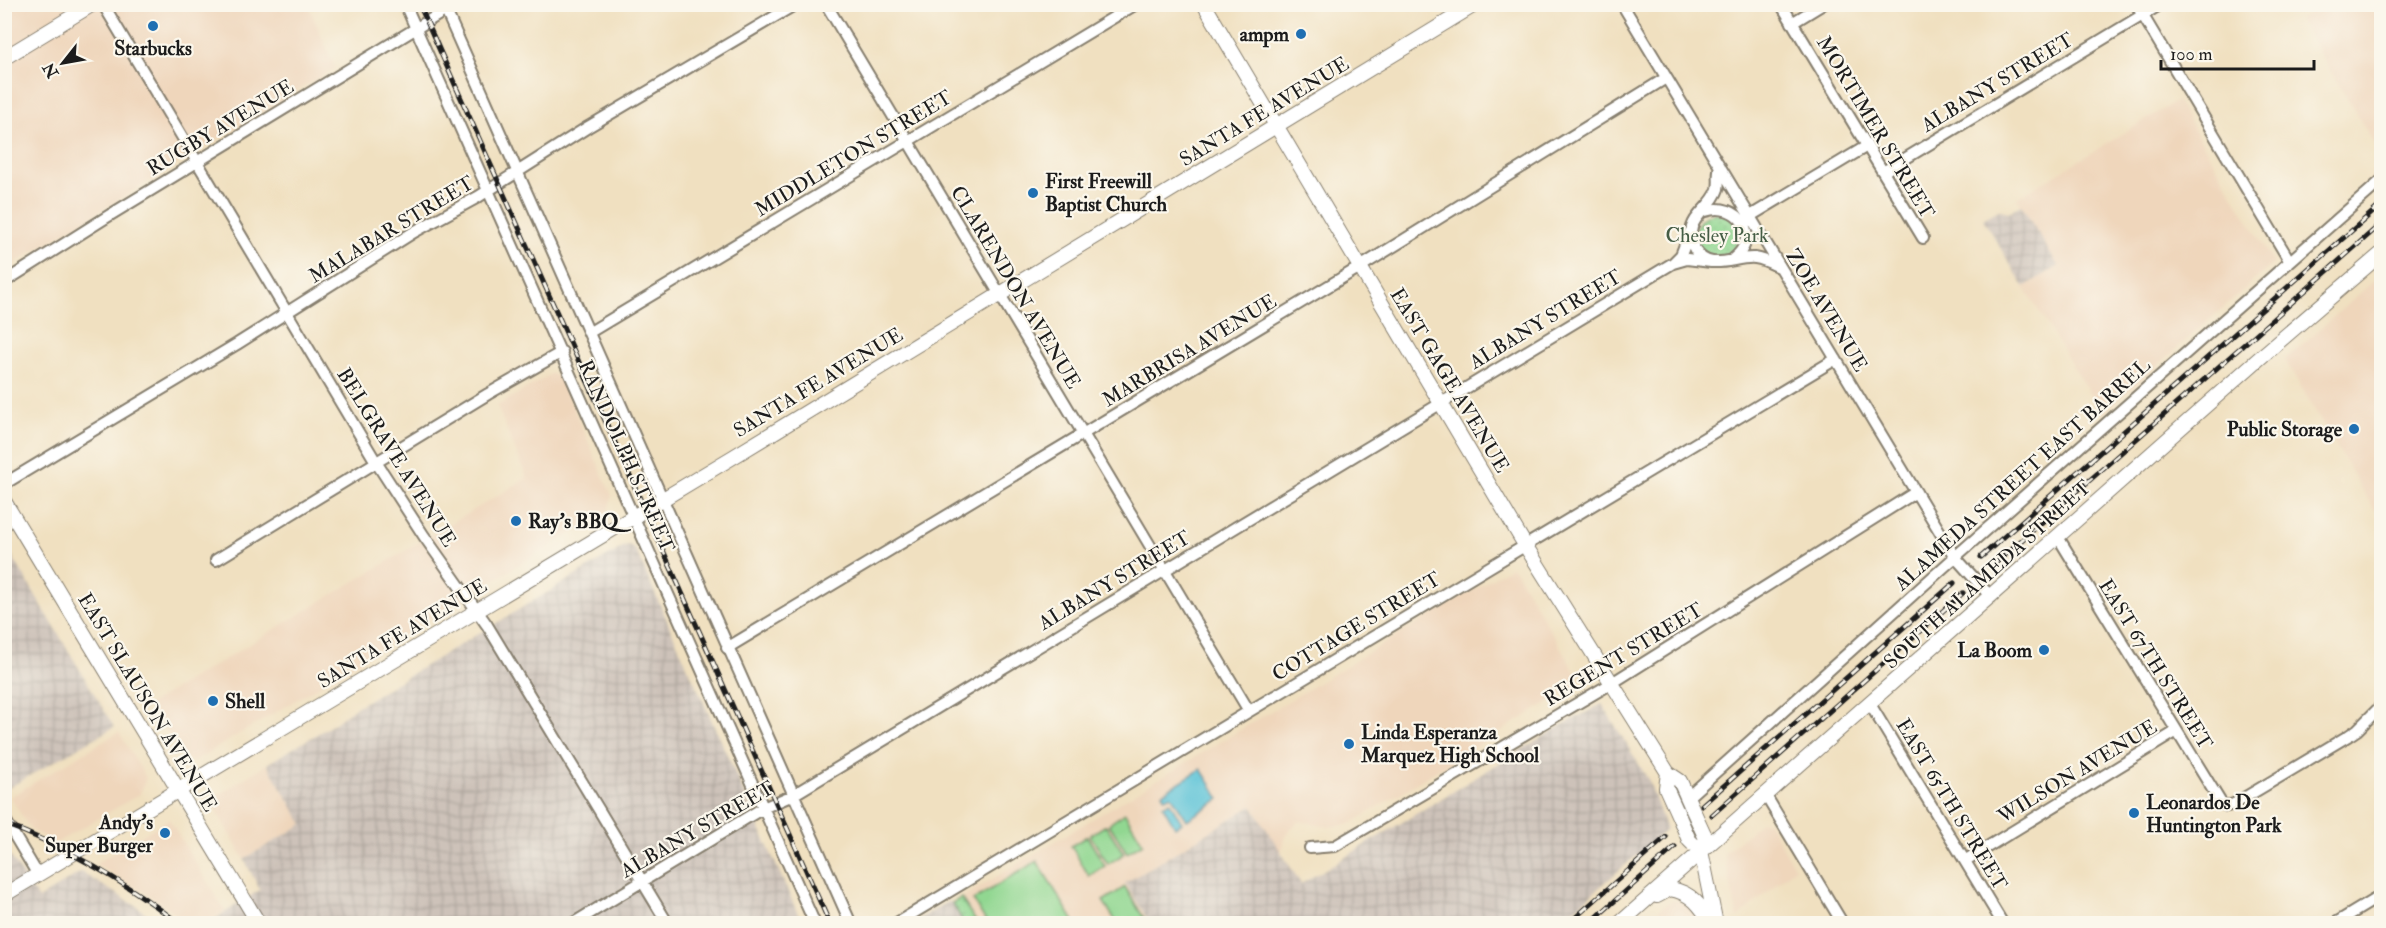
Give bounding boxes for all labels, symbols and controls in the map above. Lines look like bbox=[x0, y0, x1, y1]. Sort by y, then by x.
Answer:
marker: Starbucks bbox=[146, 19, 160, 33]
place label: ampm bbox=[1240, 22, 1289, 48]
marker: ampm bbox=[1294, 27, 1308, 41]
street label: ALBANY STREET bbox=[1916, 27, 2078, 138]
street label: MORTIMER STREET bbox=[1811, 32, 1940, 223]
north arrow bbox=[33, 33, 93, 93]
scale bar bbox=[2161, 33, 2314, 71]
place label: Starbucks bbox=[114, 36, 192, 61]
text: 100 m bbox=[2170, 43, 2213, 66]
street label: SANTA FE AVENUE bbox=[1175, 51, 1354, 172]
text: N bbox=[38, 58, 64, 82]
street label: RUGBY AVENUE bbox=[142, 74, 298, 181]
street label: MIDDLETON STREET bbox=[750, 85, 956, 222]
place label: First Freewill Baptist Church bbox=[1045, 169, 1168, 218]
street label: MALABAR STREET bbox=[304, 170, 478, 289]
street label: CLARENDON AVENUE bbox=[945, 181, 1086, 393]
marker: First Freewill Baptist Church bbox=[1026, 186, 1040, 200]
park label: Chesley Park bbox=[1665, 223, 1769, 248]
street label: ZOE AVENUE bbox=[1780, 244, 1873, 376]
street label: ALBANY STREET bbox=[1464, 264, 1626, 375]
street label: EAST GAGE AVENUE bbox=[1385, 283, 1515, 477]
street label: MARBRISA AVENUE bbox=[1098, 289, 1281, 412]
street label: SANTA FE AVENUE bbox=[729, 322, 908, 443]
street label: ALAMEDA STREET EAST BARREL bbox=[1888, 352, 2156, 597]
street label: RANDOLPH STREET bbox=[573, 356, 680, 556]
street label: BELGRAVE AVENUE bbox=[331, 363, 462, 551]
place label: Public Storage bbox=[2227, 417, 2343, 443]
marker: Public Storage bbox=[2347, 422, 2361, 436]
street label: SOUTH ALAMEDA STREET bbox=[1879, 475, 2096, 674]
place label: Ray's BBQ bbox=[528, 509, 632, 535]
marker: Ray's BBQ bbox=[509, 514, 523, 528]
street label: ALBANY STREET bbox=[1033, 525, 1195, 636]
street label: COTTAGE STREET bbox=[1267, 566, 1445, 687]
street label: SANTA FE AVENUE bbox=[313, 573, 492, 694]
street label: EAST 67TH STREET bbox=[2093, 575, 2218, 754]
street label: EAST SLAUSON AVENUE bbox=[72, 588, 223, 816]
street label: REGENT STREET bbox=[1539, 597, 1707, 712]
place label: La Boom bbox=[1957, 638, 2032, 663]
marker: La Boom bbox=[2037, 643, 2051, 657]
place label: Shell bbox=[225, 689, 266, 714]
marker: Shell bbox=[206, 694, 220, 708]
street label: EAST 65TH STREET bbox=[1890, 714, 2013, 895]
street label: WILSON AVENUE bbox=[1992, 714, 2161, 829]
place label: Linda Esperanza Marquez High School bbox=[1360, 720, 1540, 769]
marker: Linda Esperanza Marquez High School bbox=[1342, 737, 1356, 751]
street label: ALBANY STREET bbox=[615, 775, 779, 884]
place label: Leonardos De Huntington Park bbox=[2146, 790, 2282, 839]
marker: Leonardos De Huntington Park bbox=[2127, 806, 2141, 820]
place label: Andy's Super Burger bbox=[45, 810, 154, 859]
marker: Andy's Super Burger bbox=[158, 826, 172, 840]

